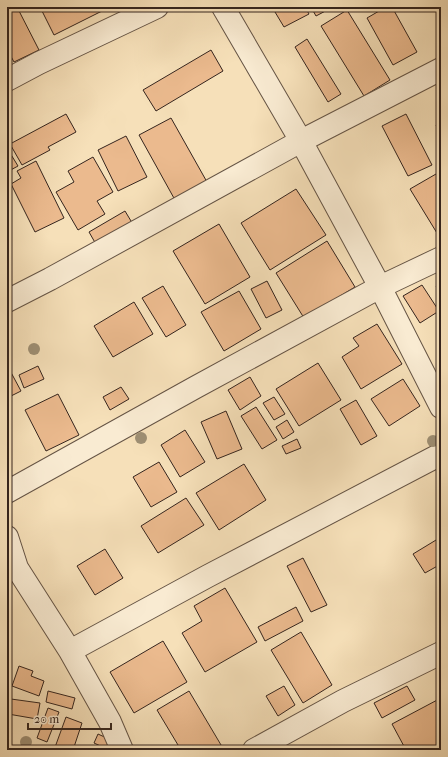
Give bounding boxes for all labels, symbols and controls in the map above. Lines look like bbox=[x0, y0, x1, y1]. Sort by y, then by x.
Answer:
scale bar bbox=[28, 705, 111, 731]
text: 20 m bbox=[34, 712, 59, 726]

